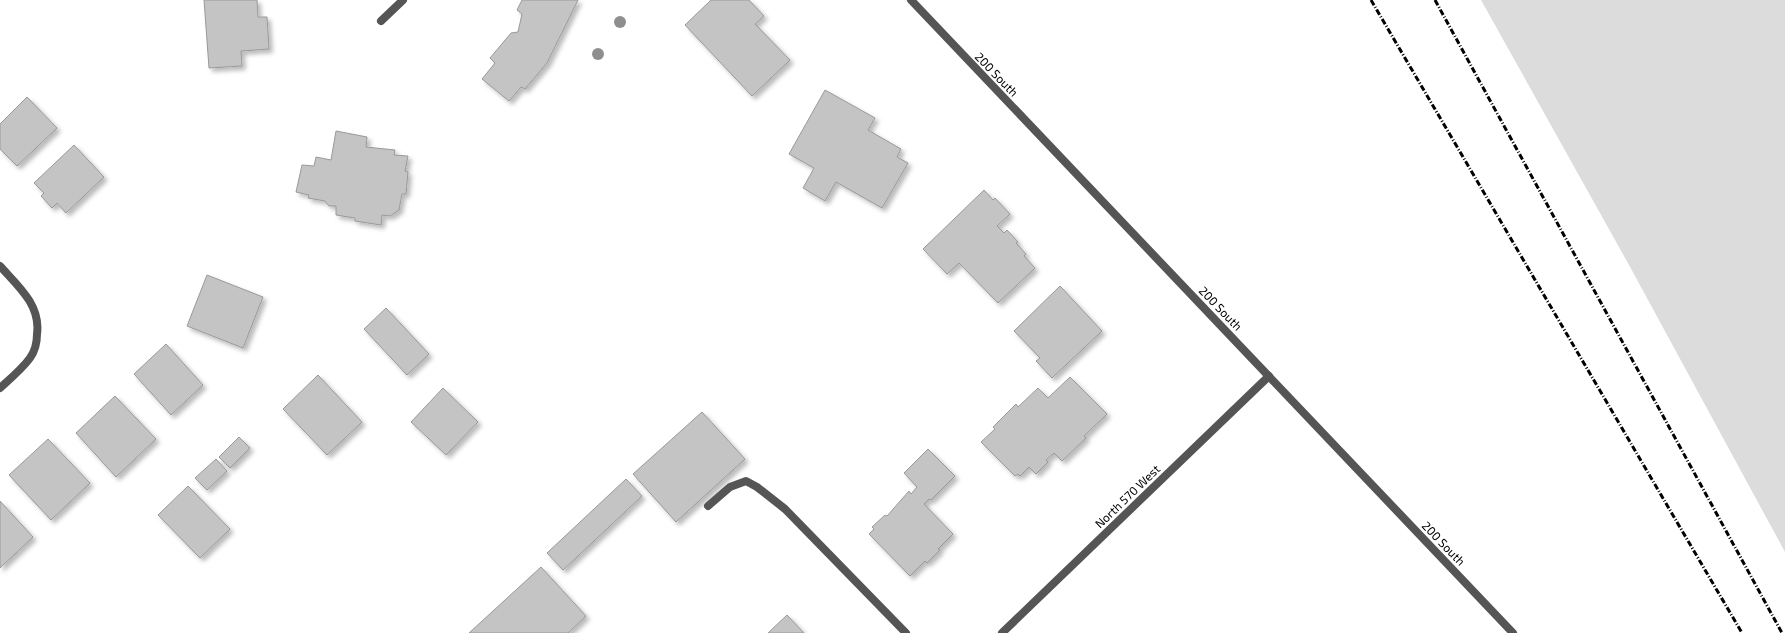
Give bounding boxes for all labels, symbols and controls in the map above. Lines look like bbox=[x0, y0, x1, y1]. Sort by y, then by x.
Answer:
street label: 200 South bbox=[973, 49, 1021, 99]
street label: 200 South bbox=[1197, 283, 1245, 333]
street label: North 570 West bbox=[1092, 461, 1163, 531]
street label: 200 South bbox=[1420, 518, 1468, 568]

